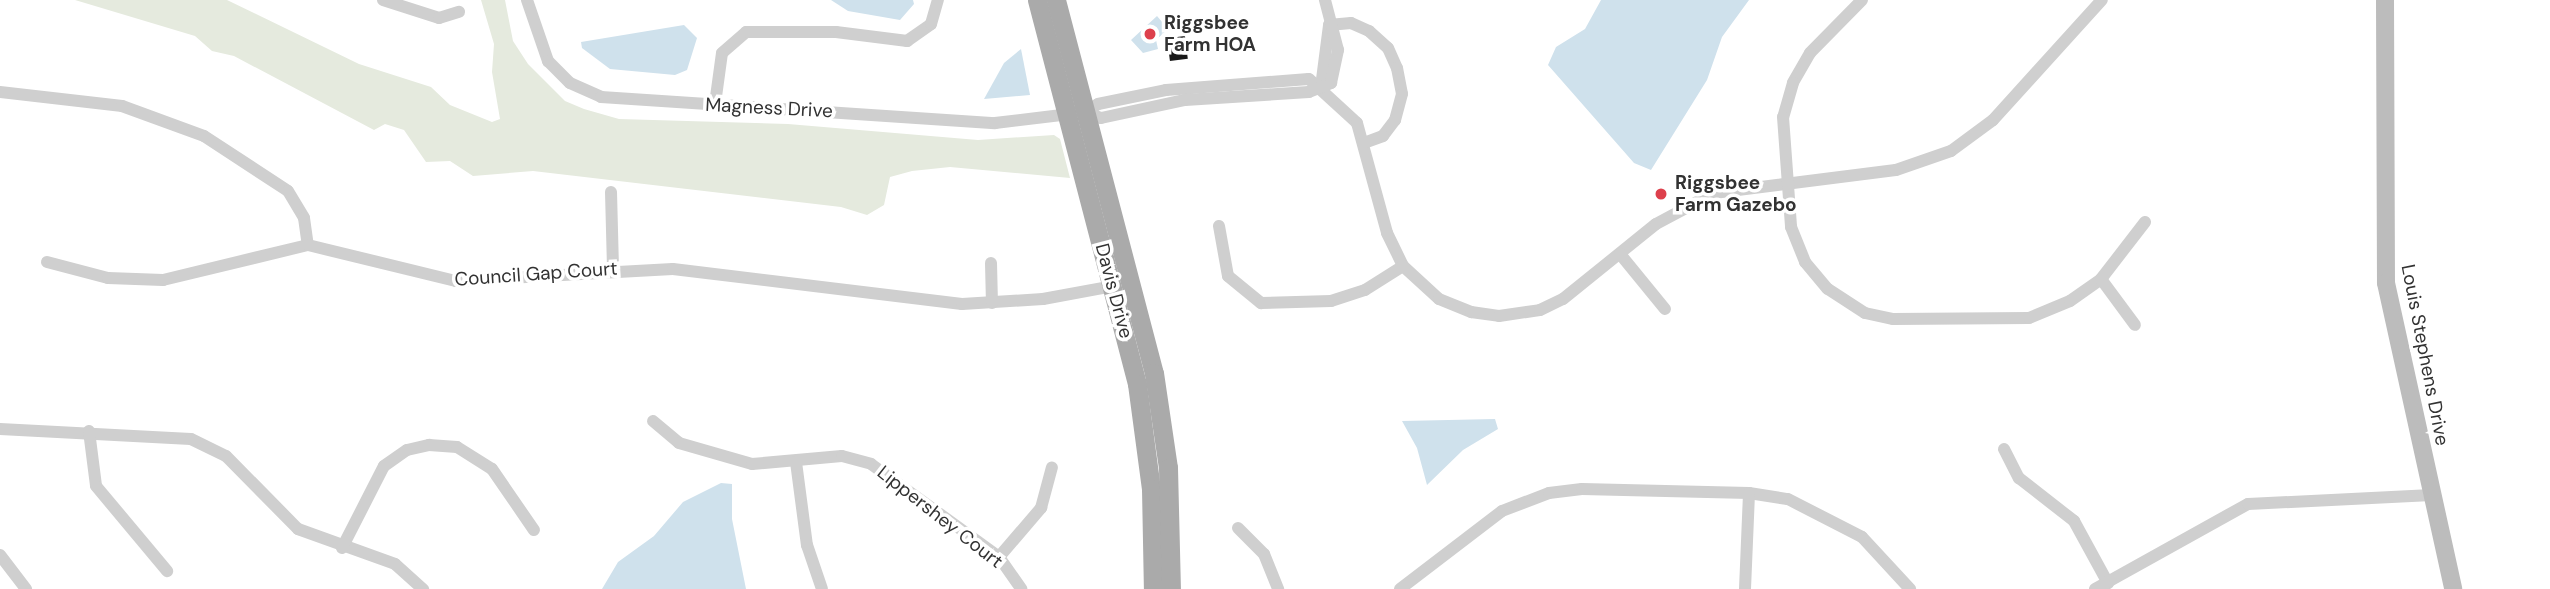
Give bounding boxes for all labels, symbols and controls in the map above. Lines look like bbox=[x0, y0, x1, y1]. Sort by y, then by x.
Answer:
place label: Riggsbee Farm HOA bbox=[1164, 12, 1256, 56]
marker: Riggsbee Farm HOA bbox=[1142, 26, 1158, 42]
street label: Magness Drive bbox=[705, 93, 833, 123]
place label: Riggsbee Farm Gazebo bbox=[1675, 172, 1797, 216]
marker: Riggsbee Farm Gazebo bbox=[1653, 186, 1669, 202]
street label: Davis Drive bbox=[1090, 241, 1138, 341]
street label: Council Gap Court bbox=[454, 257, 618, 291]
street label: Louis Stephens Drive bbox=[2396, 263, 2454, 447]
street label: Lippershey Court bbox=[873, 461, 1007, 573]

